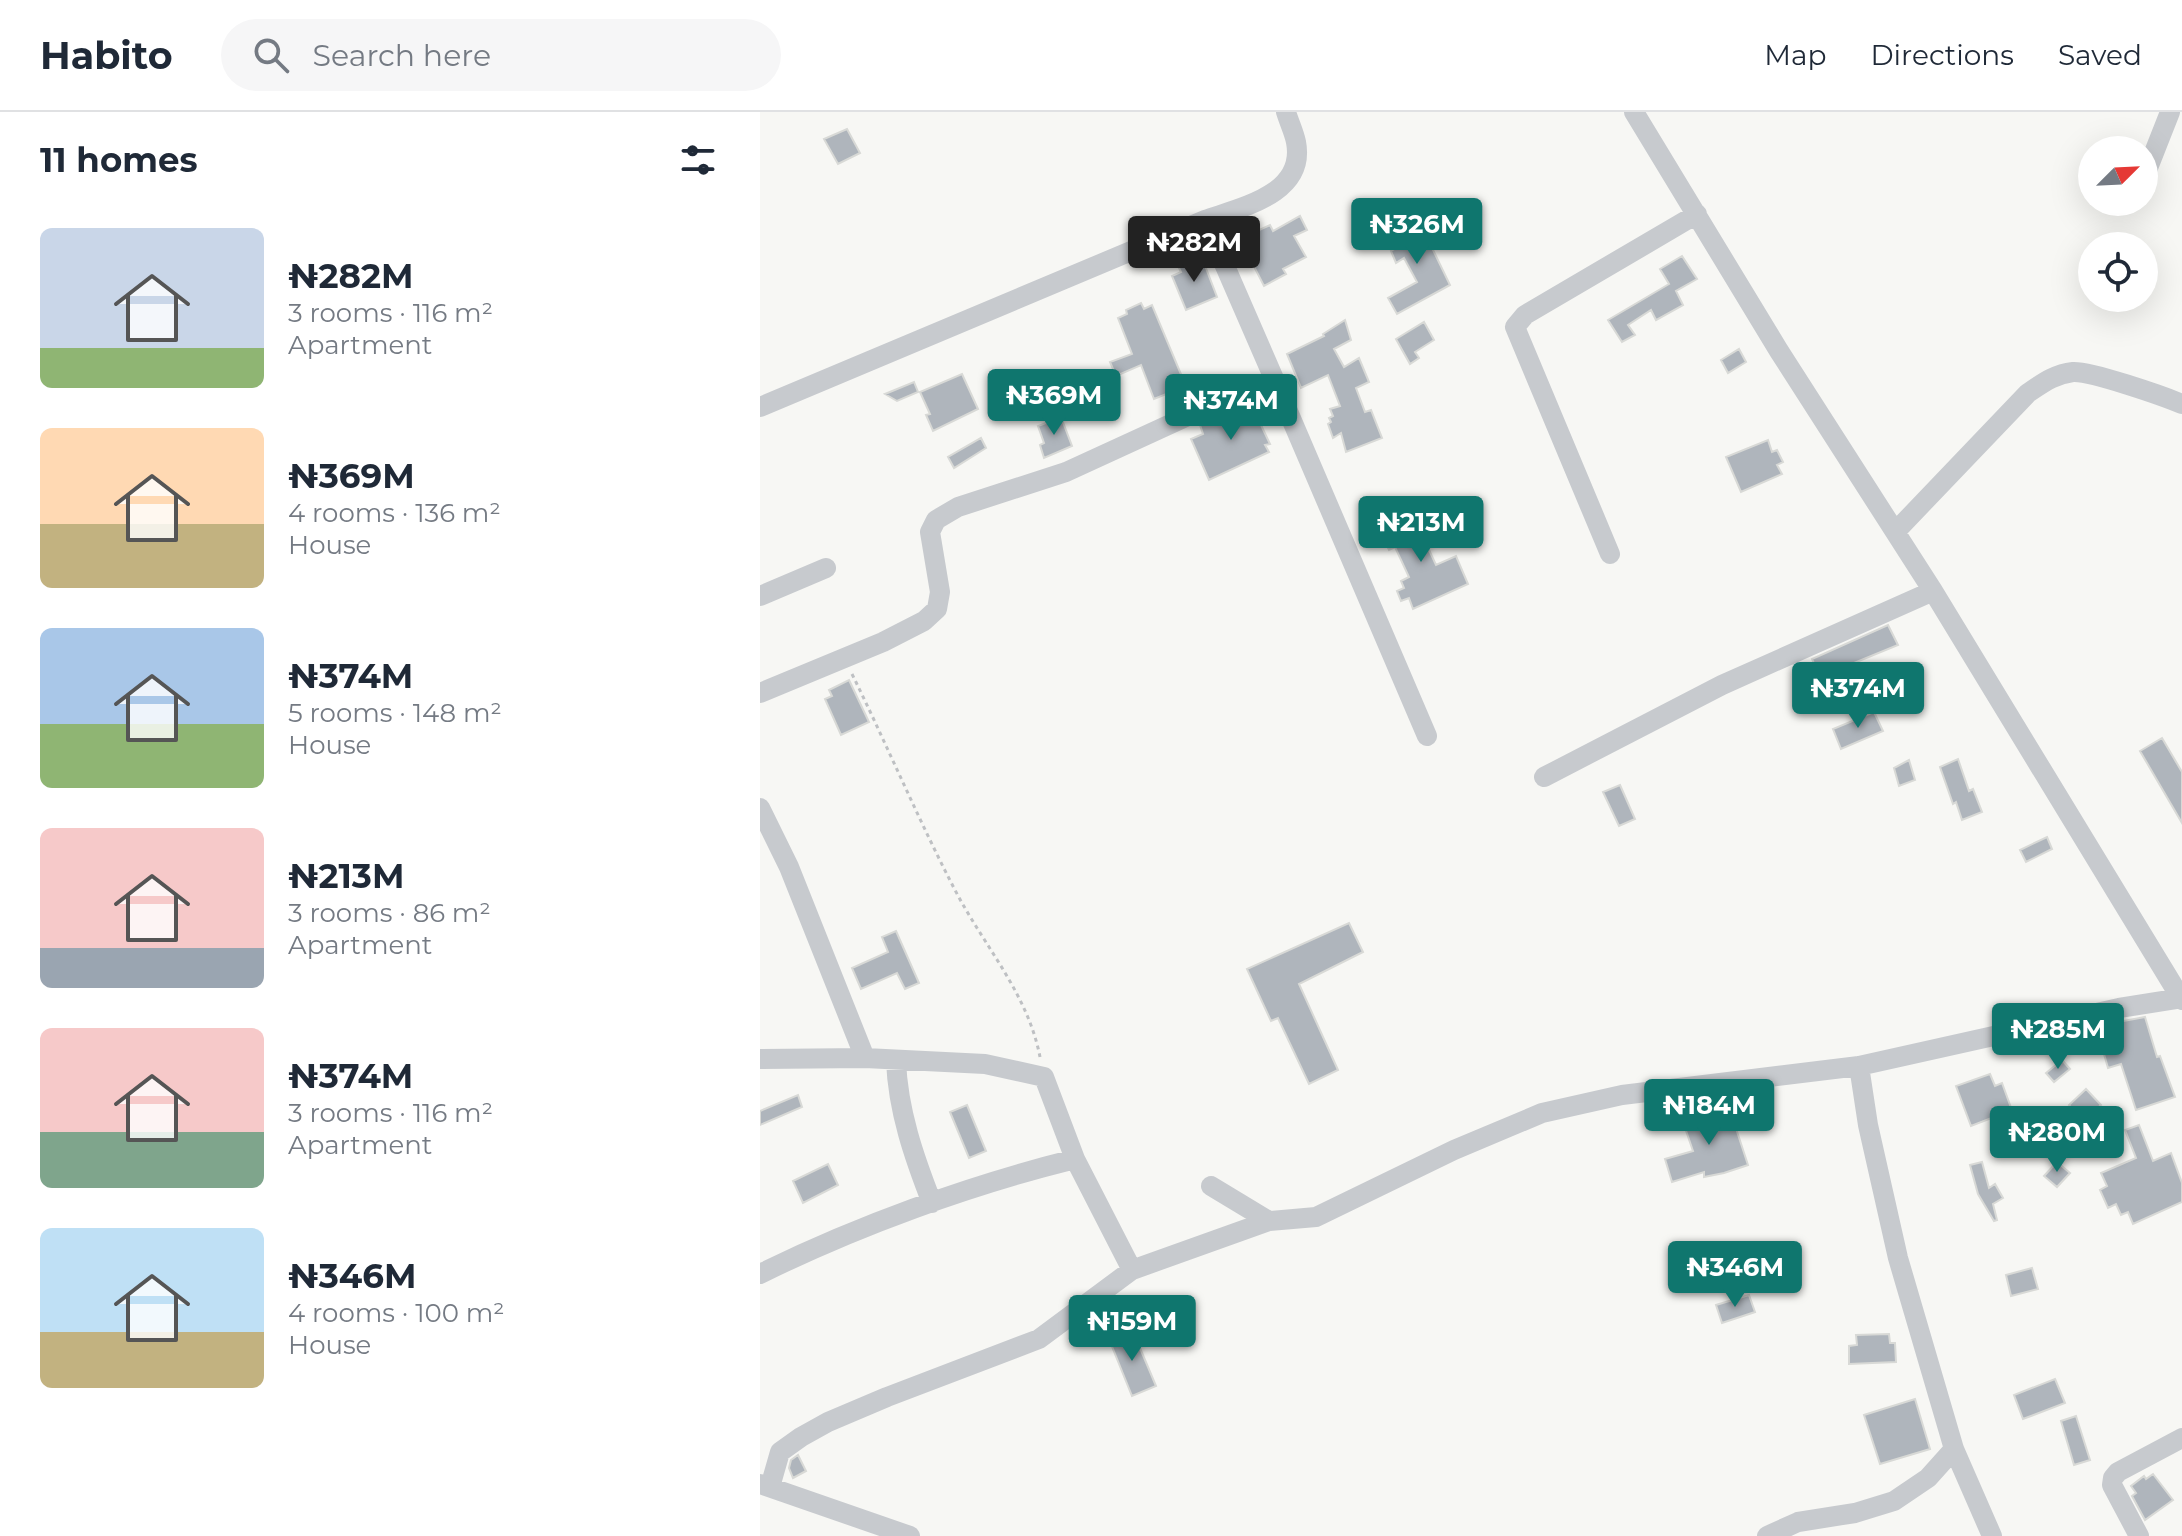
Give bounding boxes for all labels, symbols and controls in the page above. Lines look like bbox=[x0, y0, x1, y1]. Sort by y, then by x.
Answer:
search box bbox=[221, 19, 781, 91]
text: Habito bbox=[40, 32, 173, 79]
icon: search bbox=[249, 33, 293, 77]
text: Search here bbox=[313, 37, 491, 74]
text: Map bbox=[1764, 38, 1826, 72]
text: Directions bbox=[1870, 38, 2014, 72]
text: Saved bbox=[2058, 38, 2142, 72]
north arrow bbox=[2078, 136, 2158, 216]
map controls bbox=[2078, 136, 2158, 312]
icon: filters bbox=[676, 138, 720, 182]
text: 11 homes bbox=[40, 139, 198, 181]
pin: ₦326M bbox=[1361, 198, 1473, 266]
text: ₦326M bbox=[1369, 208, 1465, 240]
pin: ₦282M bbox=[1138, 216, 1250, 284]
text: ₦282M bbox=[1146, 226, 1242, 258]
button: locate bbox=[2078, 232, 2158, 312]
text: ₦282M bbox=[288, 255, 414, 297]
icon: home bbox=[104, 260, 200, 356]
text: 3 rooms · 116 m² bbox=[288, 297, 493, 329]
text: Apartment bbox=[288, 329, 432, 361]
pin: ₦369M bbox=[998, 369, 1110, 437]
pin: ₦374M bbox=[1175, 374, 1287, 442]
text: ₦369M bbox=[1006, 379, 1102, 411]
text: ₦374M bbox=[1183, 384, 1279, 416]
text: ₦369M bbox=[288, 455, 415, 497]
icon: home bbox=[104, 460, 200, 556]
pin: ₦213M bbox=[1365, 496, 1477, 564]
text: 4 rooms · 136 m² bbox=[288, 497, 501, 529]
text: ₦213M bbox=[1376, 506, 1466, 538]
text: House bbox=[288, 529, 371, 561]
text: ₦374M bbox=[288, 655, 413, 697]
icon: home bbox=[104, 660, 200, 756]
pin: ₦374M bbox=[1802, 662, 1914, 730]
text: ₦374M bbox=[1810, 672, 1906, 704]
text: 5 rooms · 148 m² bbox=[288, 697, 502, 729]
text: House bbox=[288, 729, 371, 761]
text: ₦213M bbox=[288, 855, 404, 897]
icon: home bbox=[104, 860, 200, 956]
text: 3 rooms · 86 m² bbox=[288, 897, 491, 929]
text: Apartment bbox=[288, 929, 432, 961]
pin: ₦285M bbox=[2002, 1003, 2114, 1071]
text: ₦285M bbox=[2010, 1013, 2106, 1045]
text: ₦374M bbox=[288, 1055, 413, 1097]
icon: home bbox=[104, 1060, 200, 1156]
pin: ₦184M bbox=[1653, 1079, 1765, 1147]
text: ₦184M bbox=[1662, 1089, 1756, 1121]
text: 3 rooms · 116 m² bbox=[288, 1097, 493, 1129]
pin: ₦280M bbox=[2001, 1106, 2113, 1174]
text: ₦280M bbox=[2008, 1116, 2106, 1148]
text: Apartment bbox=[288, 1129, 432, 1161]
pin: ₦346M bbox=[1679, 1241, 1791, 1309]
text: ₦346M bbox=[1686, 1251, 1784, 1283]
text: ₦346M bbox=[288, 1255, 416, 1297]
icon: home bbox=[104, 1260, 200, 1356]
pin: ₦159M bbox=[1076, 1295, 1188, 1363]
text: 4 rooms · 100 m² bbox=[288, 1297, 505, 1329]
text: ₦159M bbox=[1087, 1305, 1177, 1337]
text: House bbox=[288, 1329, 371, 1361]

